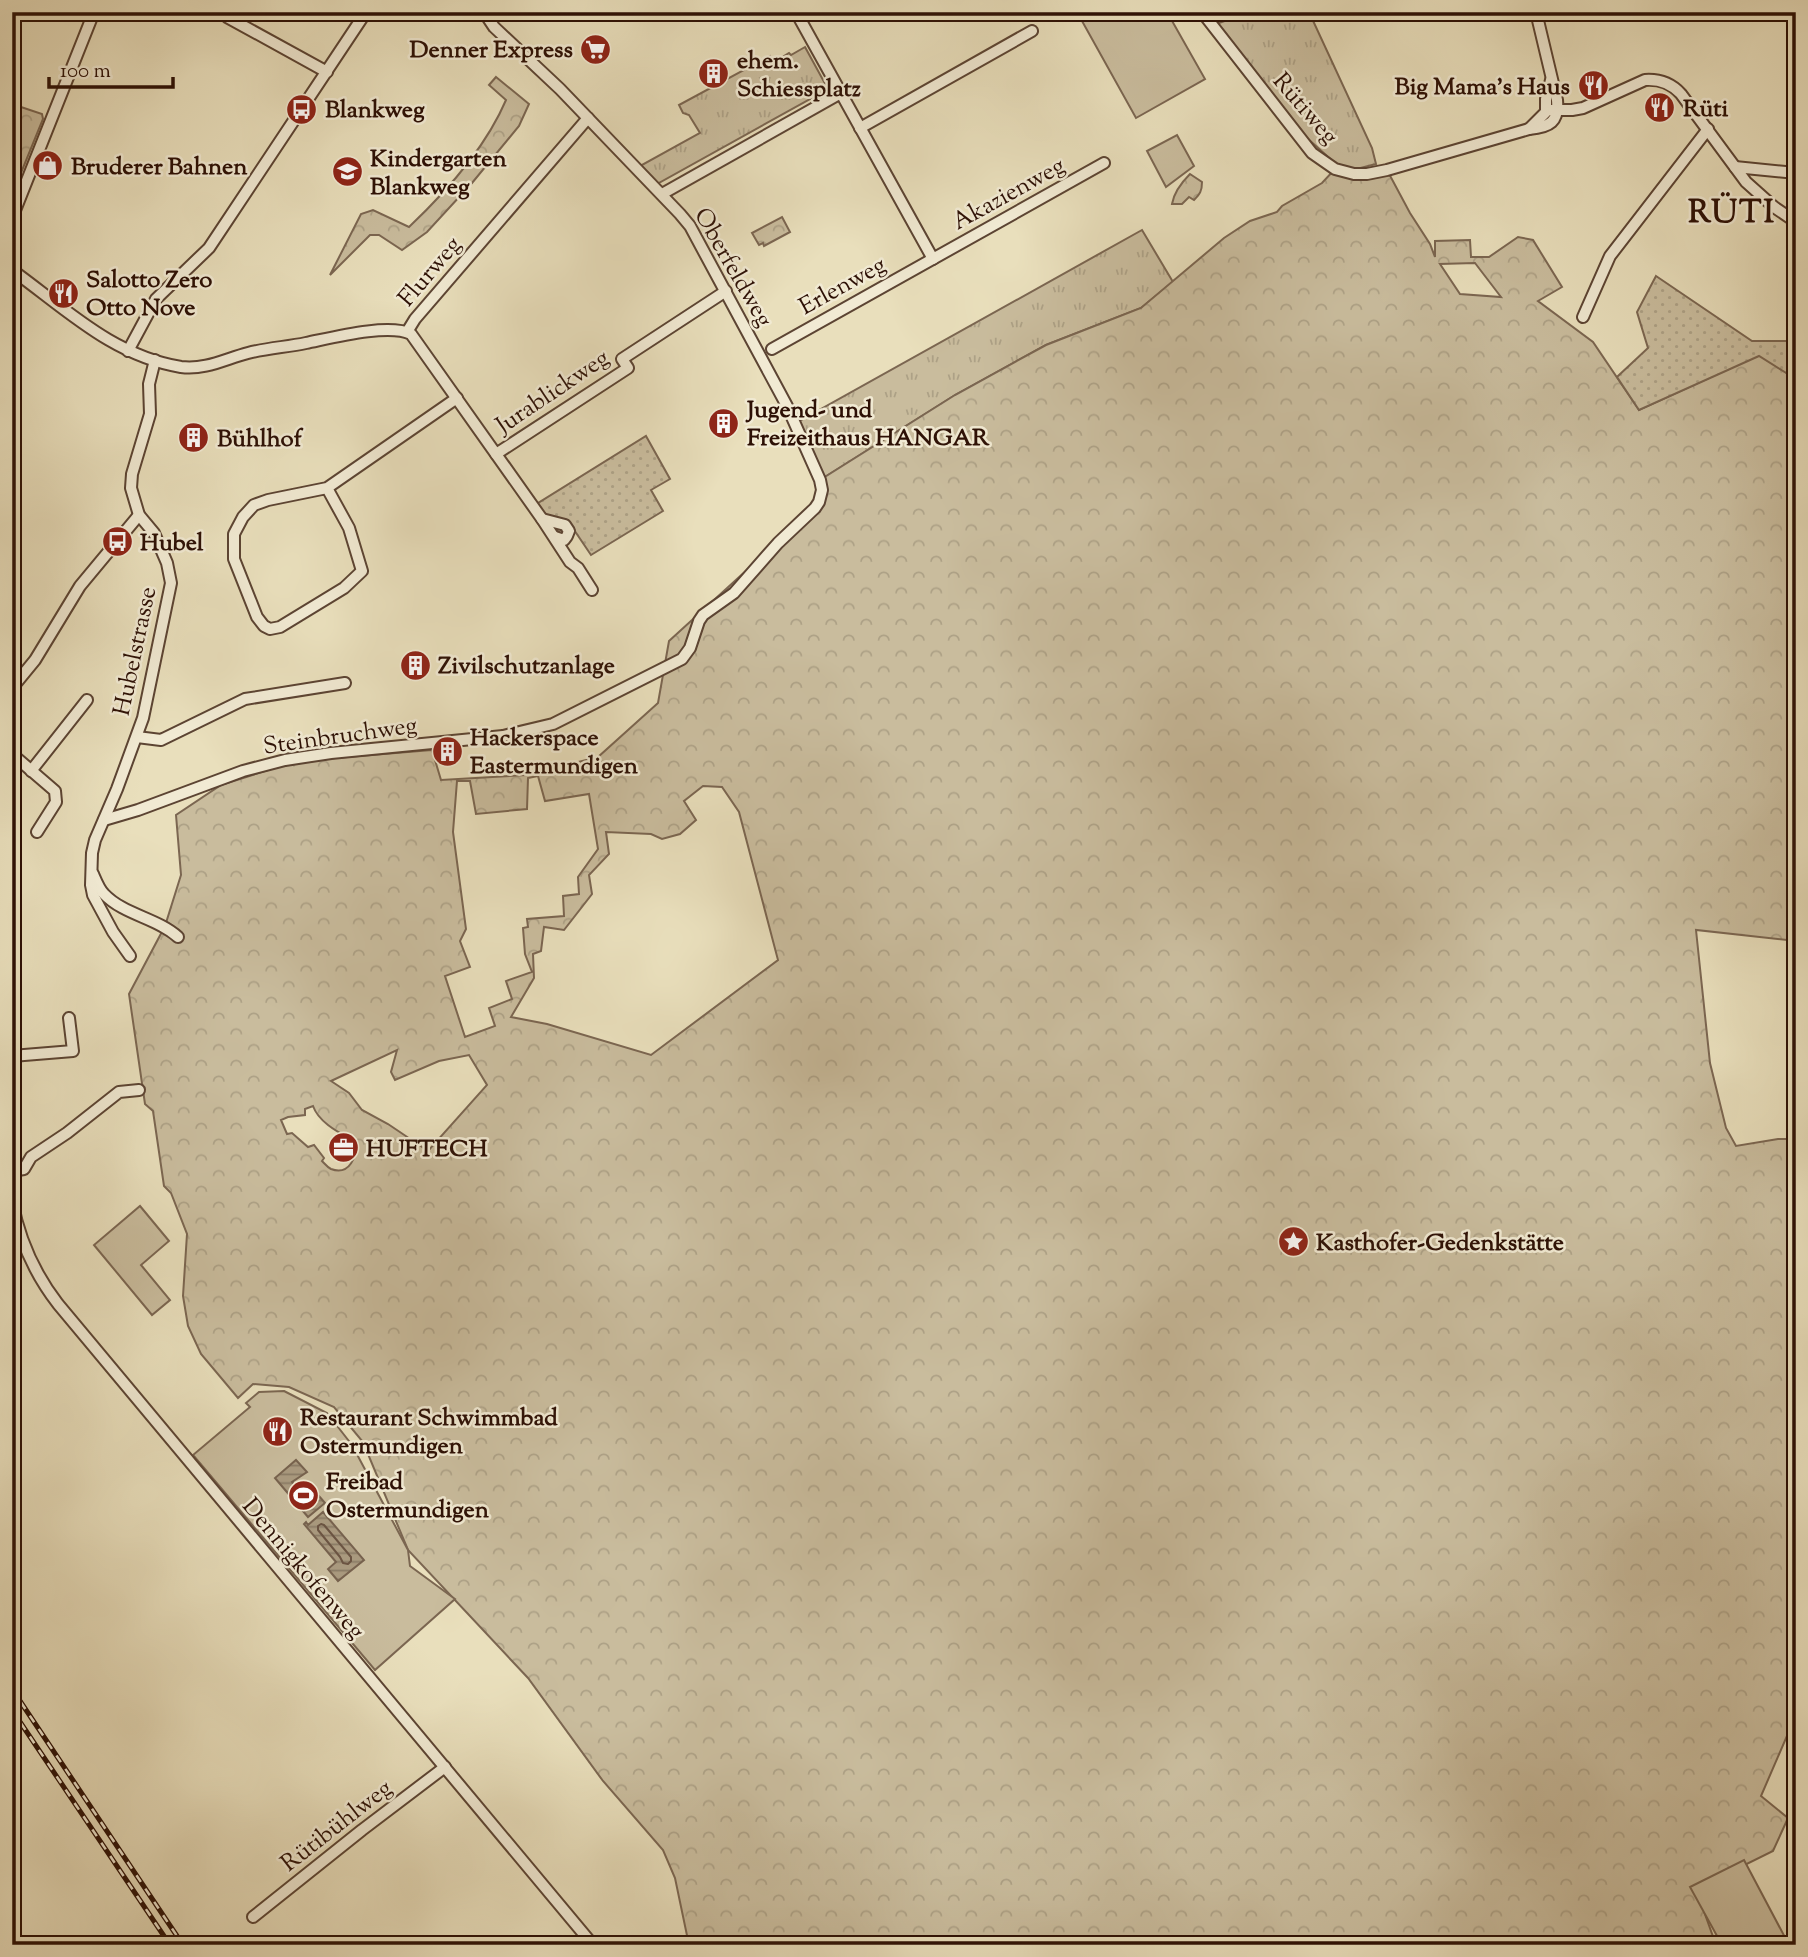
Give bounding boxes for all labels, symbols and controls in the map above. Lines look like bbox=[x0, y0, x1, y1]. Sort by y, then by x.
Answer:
supermarket icon: Denner Express bbox=[579, 32, 613, 66]
place label: Denner Express bbox=[410, 34, 573, 68]
place label: ehem. Schiessplatz bbox=[737, 45, 861, 107]
scale bar bbox=[49, 46, 173, 90]
text: 100 m bbox=[60, 57, 111, 87]
building icon: ehem. Schiessplatz bbox=[697, 57, 731, 91]
street label: Rütiweg bbox=[1264, 66, 1346, 153]
restaurant icon: Big Mama's Haus bbox=[1576, 69, 1610, 103]
place label: Big Mama's Haus bbox=[1395, 71, 1570, 105]
restaurant icon: Rüti bbox=[1643, 91, 1677, 125]
bus stop icon: Blankweg bbox=[285, 92, 319, 126]
place label: Rüti bbox=[1683, 93, 1729, 127]
place label: Blankweg bbox=[325, 94, 425, 128]
place label: Kindergarten Blankweg bbox=[370, 143, 507, 205]
shop icon: Bruderer Bahnen bbox=[31, 149, 65, 183]
street label: Akazienweg bbox=[946, 150, 1072, 240]
place label: Bruderer Bahnen bbox=[71, 151, 248, 185]
school or university icon: Kindergarten Blankweg bbox=[330, 155, 364, 189]
district label: RÜTI bbox=[1688, 191, 1776, 237]
street label: Oberfeldweg bbox=[684, 202, 780, 334]
street label: Flurweg bbox=[391, 229, 470, 315]
street label: Erlenweg bbox=[793, 249, 893, 325]
place label: Salotto Zero Otto Nove bbox=[86, 264, 212, 326]
restaurant icon: Salotto Zero Otto Nove bbox=[46, 276, 80, 310]
street label: Jurablickweg bbox=[488, 342, 617, 444]
place label: Jugend- und Freizeithaus HANGAR bbox=[745, 394, 990, 456]
building icon: Jugend- und Freizeithaus HANGAR bbox=[707, 406, 741, 440]
building icon: Bühlhof bbox=[177, 421, 211, 455]
place label: Bühlhof bbox=[217, 423, 304, 457]
bus stop icon: Hubel bbox=[100, 525, 134, 559]
place label: Hubel bbox=[140, 527, 204, 561]
street label: Hubelstrasse bbox=[106, 584, 166, 719]
building icon: Zivilschutzanlage bbox=[398, 648, 432, 682]
place label: Zivilschutzanlage bbox=[438, 650, 615, 684]
street label: Steinbruchweg bbox=[261, 709, 420, 765]
place label: Hackerspace Eastermundigen bbox=[470, 722, 639, 784]
building icon: Hackerspace Eastermundigen bbox=[430, 734, 464, 768]
office icon: HUFTECH bbox=[326, 1131, 360, 1165]
place label: HUFTECH bbox=[366, 1133, 488, 1167]
place icon: Kasthofer-Gedenkstätte bbox=[1276, 1225, 1310, 1259]
place label: Kasthofer-Gedenkstätte bbox=[1316, 1227, 1564, 1261]
place label: Restaurant Schwimmbad Ostermundigen bbox=[300, 1402, 558, 1464]
restaurant icon: Restaurant Schwimmbad Ostermundigen bbox=[260, 1414, 294, 1448]
place label: Freibad Ostermundigen bbox=[326, 1466, 490, 1528]
sports icon: Freibad Ostermundigen bbox=[286, 1478, 320, 1512]
street label: Dennigkofenweg bbox=[233, 1491, 372, 1648]
street label: Rütibühlweg bbox=[274, 1772, 400, 1881]

